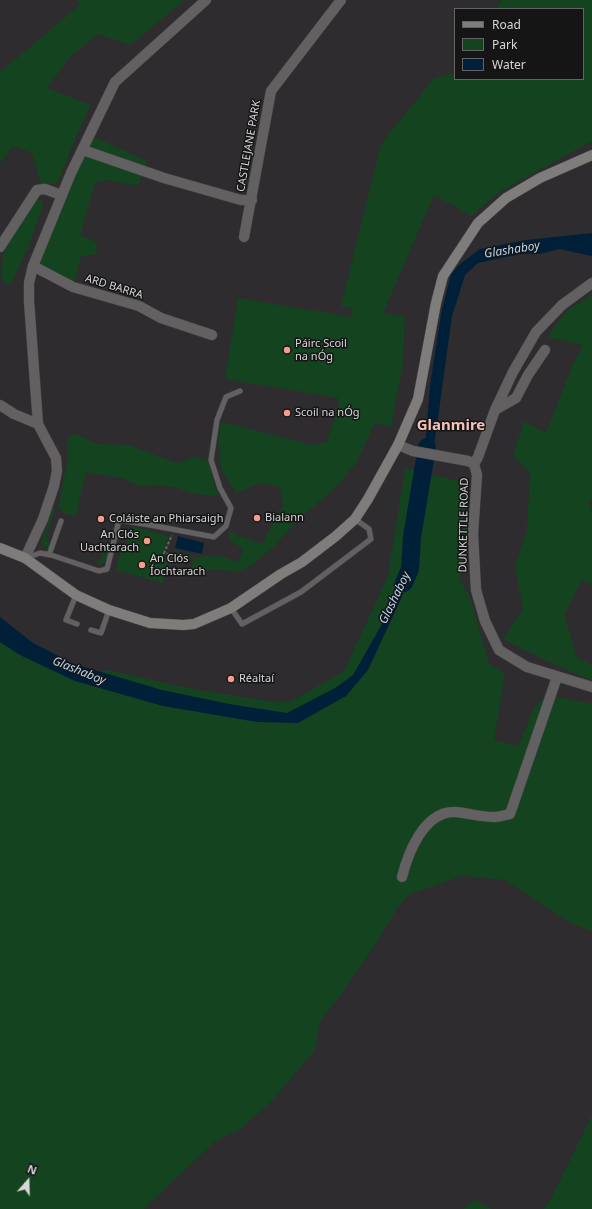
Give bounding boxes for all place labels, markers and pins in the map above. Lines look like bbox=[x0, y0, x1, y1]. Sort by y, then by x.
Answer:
place label: Páirc Scoil na nÓg bbox=[295, 337, 347, 363]
marker: Páirc Scoil na nÓg bbox=[282, 345, 292, 355]
place label: Scoil na nÓg bbox=[295, 406, 359, 420]
marker: Scoil na nÓg bbox=[282, 408, 292, 418]
place label: Bialann bbox=[265, 511, 304, 525]
place label: Coláiste an Phiarsaigh bbox=[109, 512, 223, 526]
marker: Bialann bbox=[252, 513, 262, 523]
marker: Coláiste an Phiarsaigh bbox=[96, 514, 106, 524]
place label: An Clós Uachtarach bbox=[80, 528, 139, 554]
marker: An Clós Uachtarach bbox=[142, 536, 152, 546]
place label: An Clós Íochtarach bbox=[150, 552, 205, 578]
marker: An Clós Íochtarach bbox=[137, 560, 147, 570]
place label: Réaltaí bbox=[239, 672, 274, 686]
marker: Réaltaí bbox=[226, 674, 236, 684]

